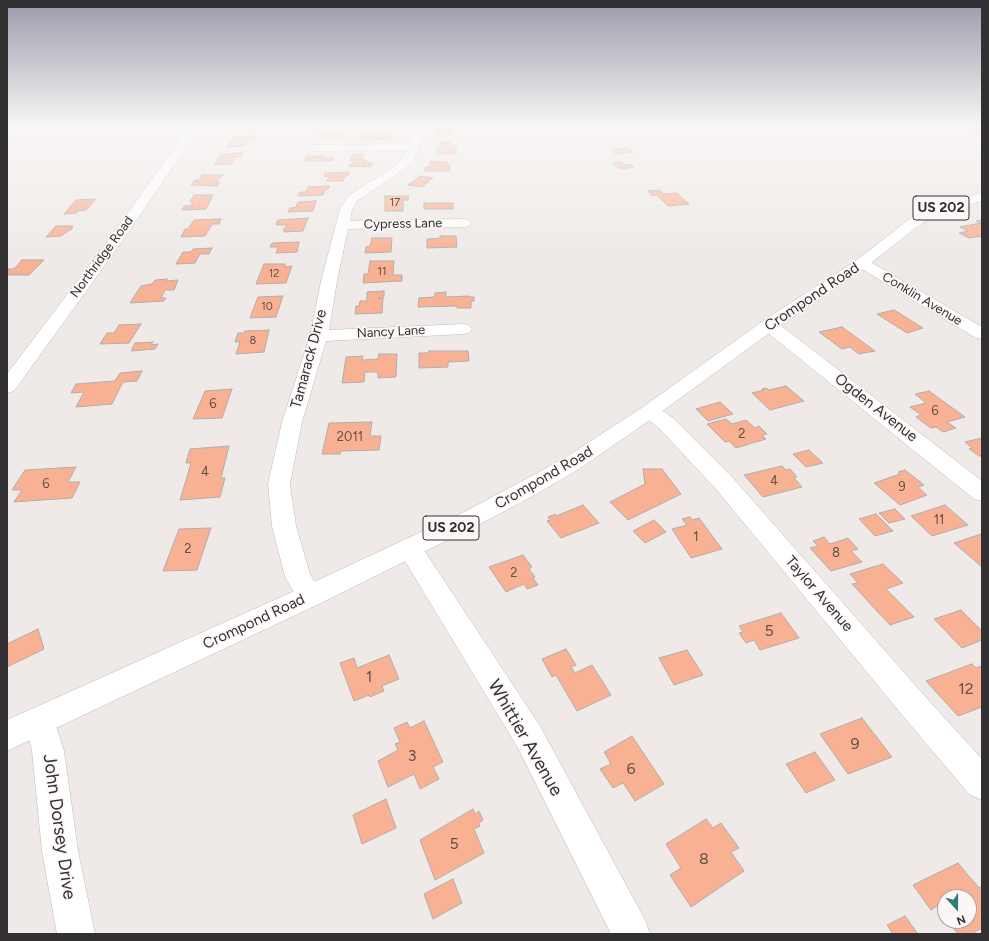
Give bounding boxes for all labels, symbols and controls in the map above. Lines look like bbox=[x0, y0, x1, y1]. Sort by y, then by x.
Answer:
house number: 17 bbox=[390, 196, 400, 210]
road number: US 202 bbox=[913, 196, 969, 220]
street label: Northridge Road bbox=[67, 213, 137, 301]
street label: Cypress Lane bbox=[364, 216, 442, 232]
street label: Crompond Road bbox=[761, 259, 863, 335]
house number: 11 bbox=[377, 265, 387, 279]
house number: 12 bbox=[269, 267, 279, 281]
street label: Conklin Avenue bbox=[879, 269, 965, 329]
house number: 10 bbox=[261, 300, 273, 314]
street label: Tamarack Drive bbox=[287, 307, 331, 411]
street label: Nancy Lane bbox=[356, 322, 426, 342]
house number: 8 bbox=[250, 334, 256, 348]
street label: Ogden Avenue bbox=[831, 370, 921, 446]
house number: 6 bbox=[209, 396, 217, 412]
house number: 6 bbox=[931, 403, 939, 419]
house number: 2 bbox=[738, 426, 746, 442]
house number: 2011 bbox=[337, 429, 363, 445]
street label: Crompond Road bbox=[492, 443, 596, 513]
house number: 4 bbox=[201, 464, 209, 480]
house number: 4 bbox=[770, 473, 778, 489]
house number: 6 bbox=[42, 476, 50, 492]
house number: 9 bbox=[898, 479, 906, 495]
house number: 11 bbox=[934, 512, 944, 528]
road number: US 202 bbox=[423, 516, 479, 540]
house number: 1 bbox=[693, 529, 699, 545]
house number: 2 bbox=[184, 541, 192, 557]
house number: 8 bbox=[832, 545, 840, 561]
street label: Taylor Avenue bbox=[781, 553, 857, 635]
house number: 2 bbox=[510, 565, 518, 581]
street label: Crompond Road bbox=[200, 591, 308, 653]
house number: 5 bbox=[764, 621, 774, 641]
house number: 1 bbox=[366, 667, 372, 687]
street label: Whittier Avenue bbox=[483, 676, 567, 800]
house number: 12 bbox=[958, 679, 974, 699]
house number: 9 bbox=[850, 734, 860, 754]
house number: 3 bbox=[408, 746, 416, 766]
street label: John Dorsey Drive bbox=[38, 753, 80, 901]
house number: 6 bbox=[626, 759, 636, 779]
house number: 5 bbox=[449, 834, 459, 854]
house number: 8 bbox=[699, 849, 709, 869]
north arrow bbox=[937, 889, 977, 929]
text: N bbox=[955, 912, 967, 927]

